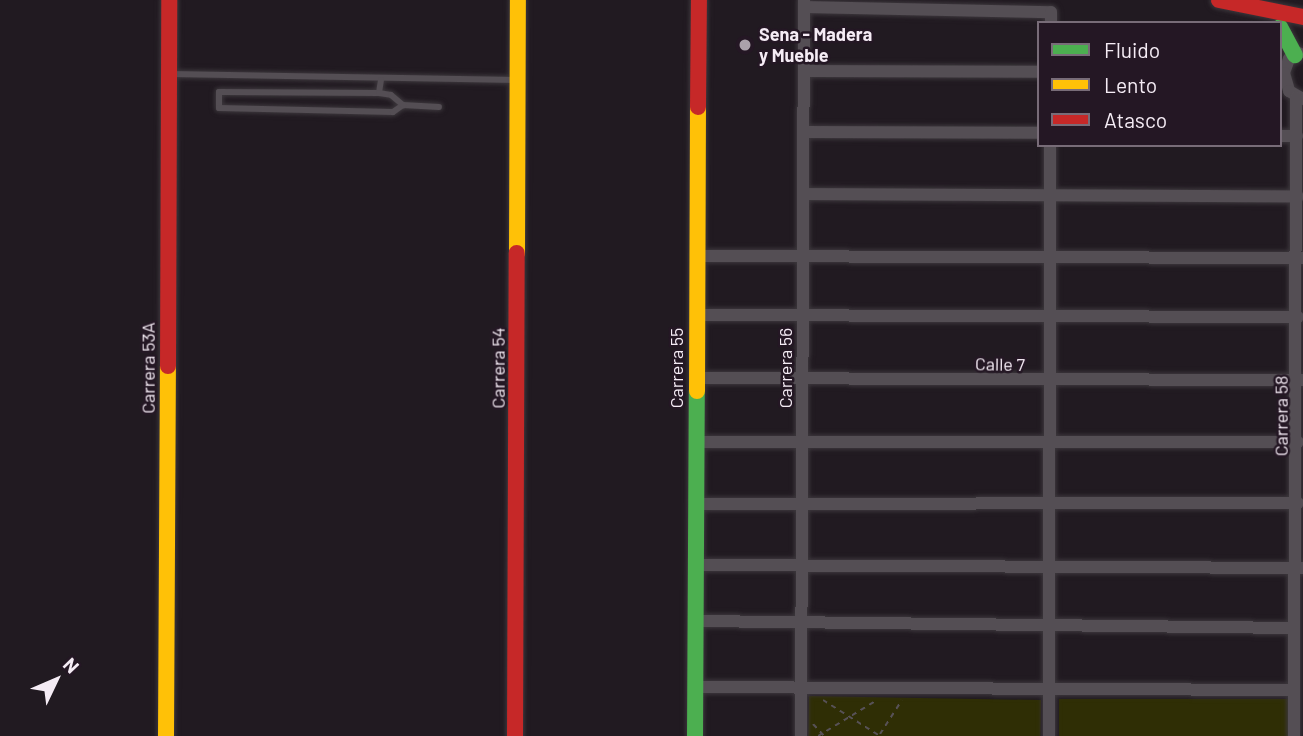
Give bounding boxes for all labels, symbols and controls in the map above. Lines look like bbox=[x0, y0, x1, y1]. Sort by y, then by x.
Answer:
legend bbox=[1037, 21, 1282, 147]
place label: Sena - Madera y Mueble bbox=[759, 24, 872, 66]
marker: Sena - Madera y Mueble bbox=[737, 37, 753, 53]
text: Fluido bbox=[1104, 37, 1160, 62]
text: Lento bbox=[1104, 72, 1157, 97]
text: Atasco bbox=[1104, 107, 1167, 132]
street label: Carrera 53A bbox=[137, 322, 159, 414]
street label: Carrera 54 bbox=[487, 327, 509, 409]
street label: Carrera 55 bbox=[665, 328, 687, 408]
street label: Carrera 56 bbox=[774, 328, 796, 408]
street label: Calle 7 bbox=[975, 353, 1025, 375]
street label: Carrera 58 bbox=[1270, 376, 1292, 456]
north arrow bbox=[21, 645, 91, 715]
text: N bbox=[59, 653, 84, 678]

